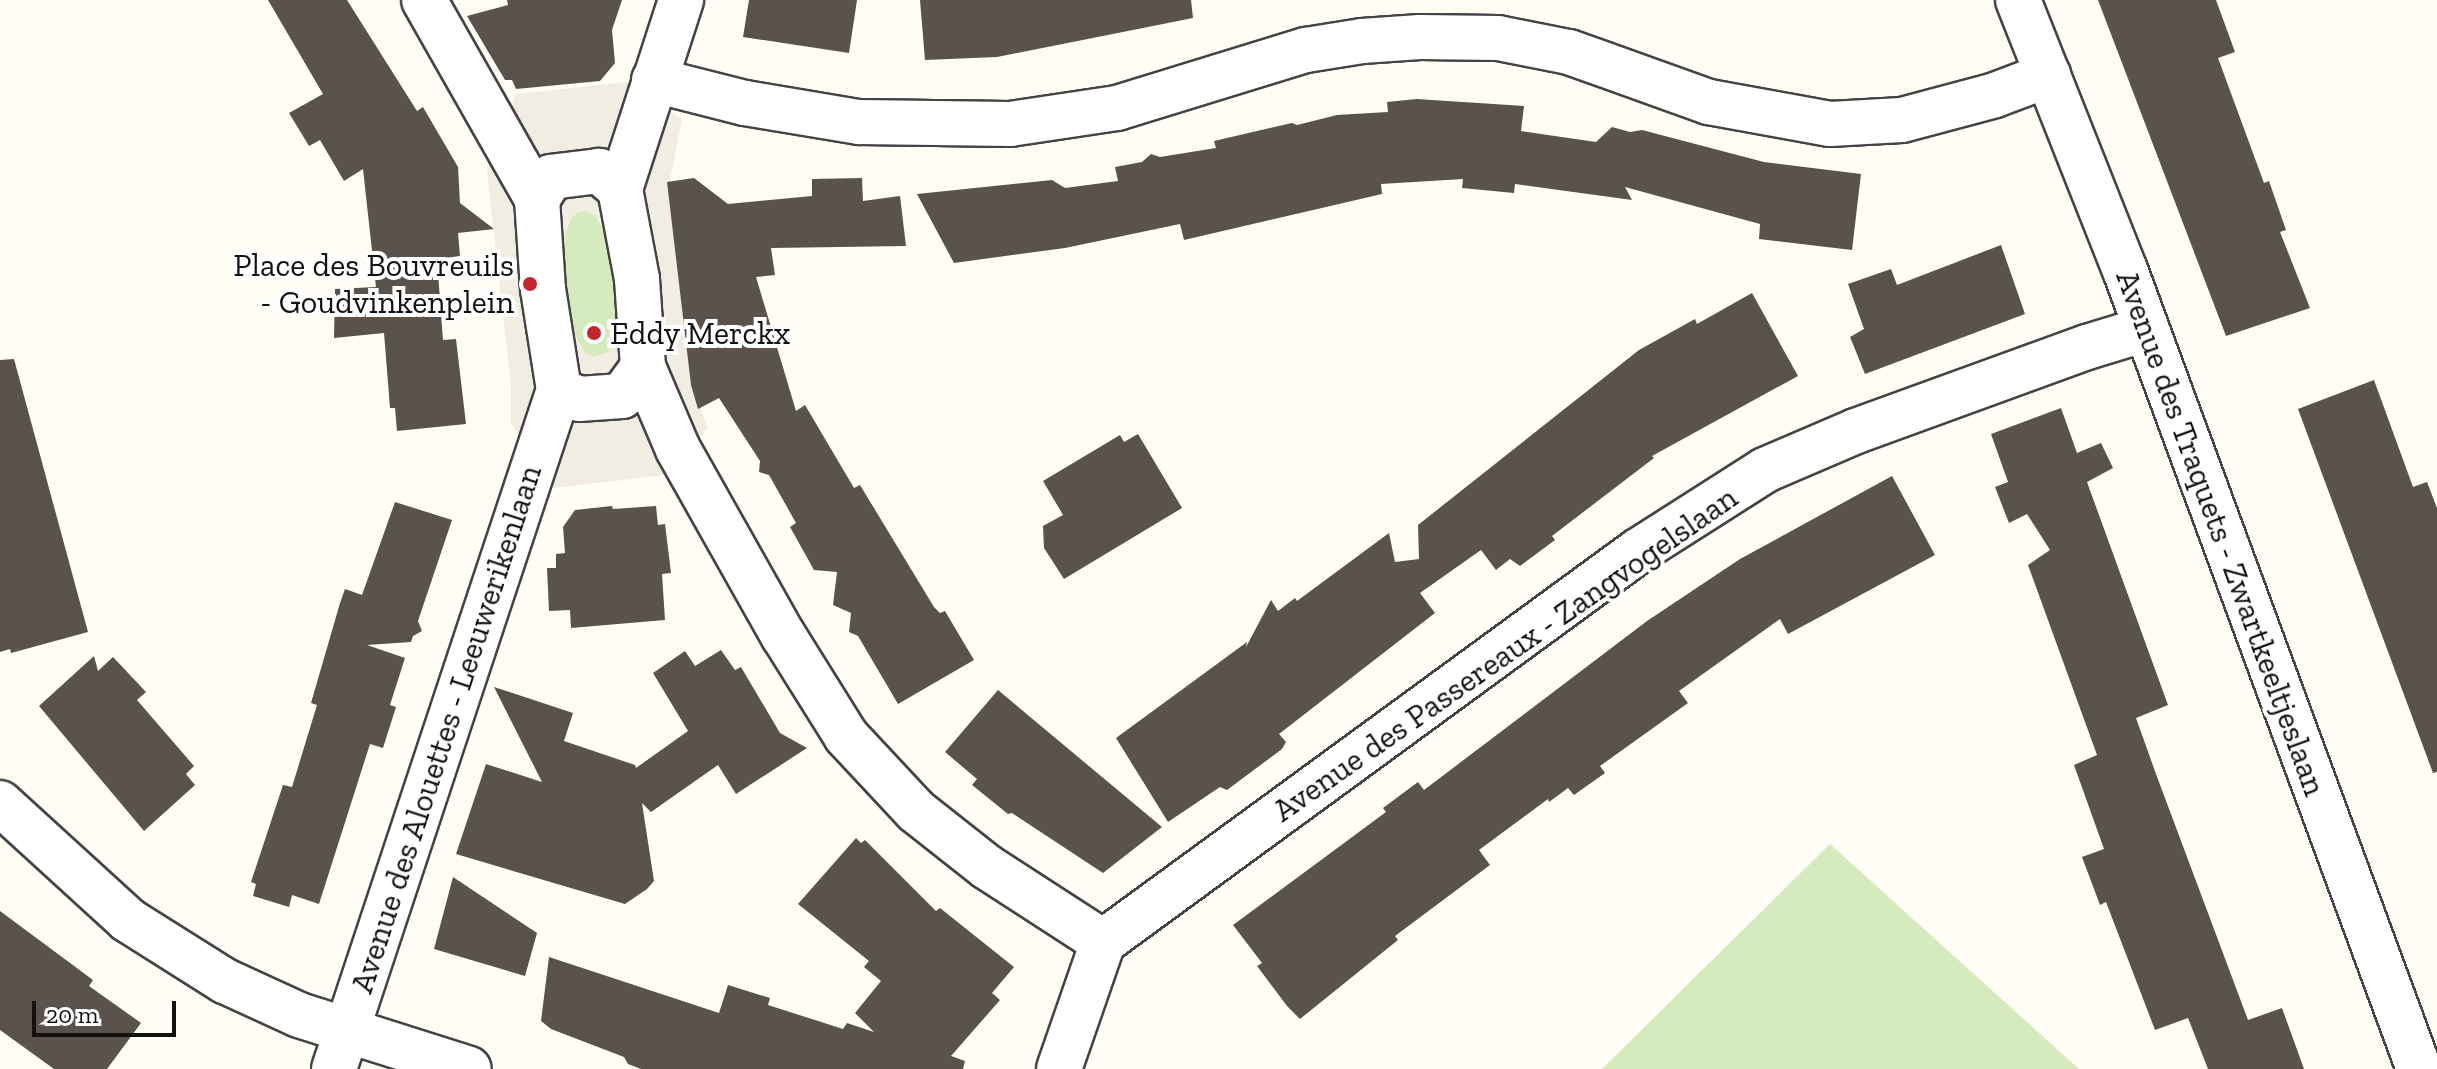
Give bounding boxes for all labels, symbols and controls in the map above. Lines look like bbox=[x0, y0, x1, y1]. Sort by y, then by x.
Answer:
place label: Place des Bouvreuils - Goudvinkenplein bbox=[233, 247, 514, 322]
street label: Avenue des Traquets - Zwartkeeltjeslaan bbox=[2108, 265, 2334, 801]
marker: Place des Bouvreuils - Goudvinkenplein bbox=[521, 275, 539, 293]
place label: Eddy Merckx bbox=[610, 314, 791, 352]
marker: Eddy Merckx bbox=[585, 324, 603, 342]
street label: Avenue des Alouettes - Leeuwerikenlaan bbox=[342, 460, 550, 998]
street label: Avenue des Passereaux - Zangvogelslaan bbox=[1265, 478, 1745, 830]
scale bar bbox=[36, 985, 180, 1035]
text: 20 m bbox=[46, 1000, 98, 1029]

